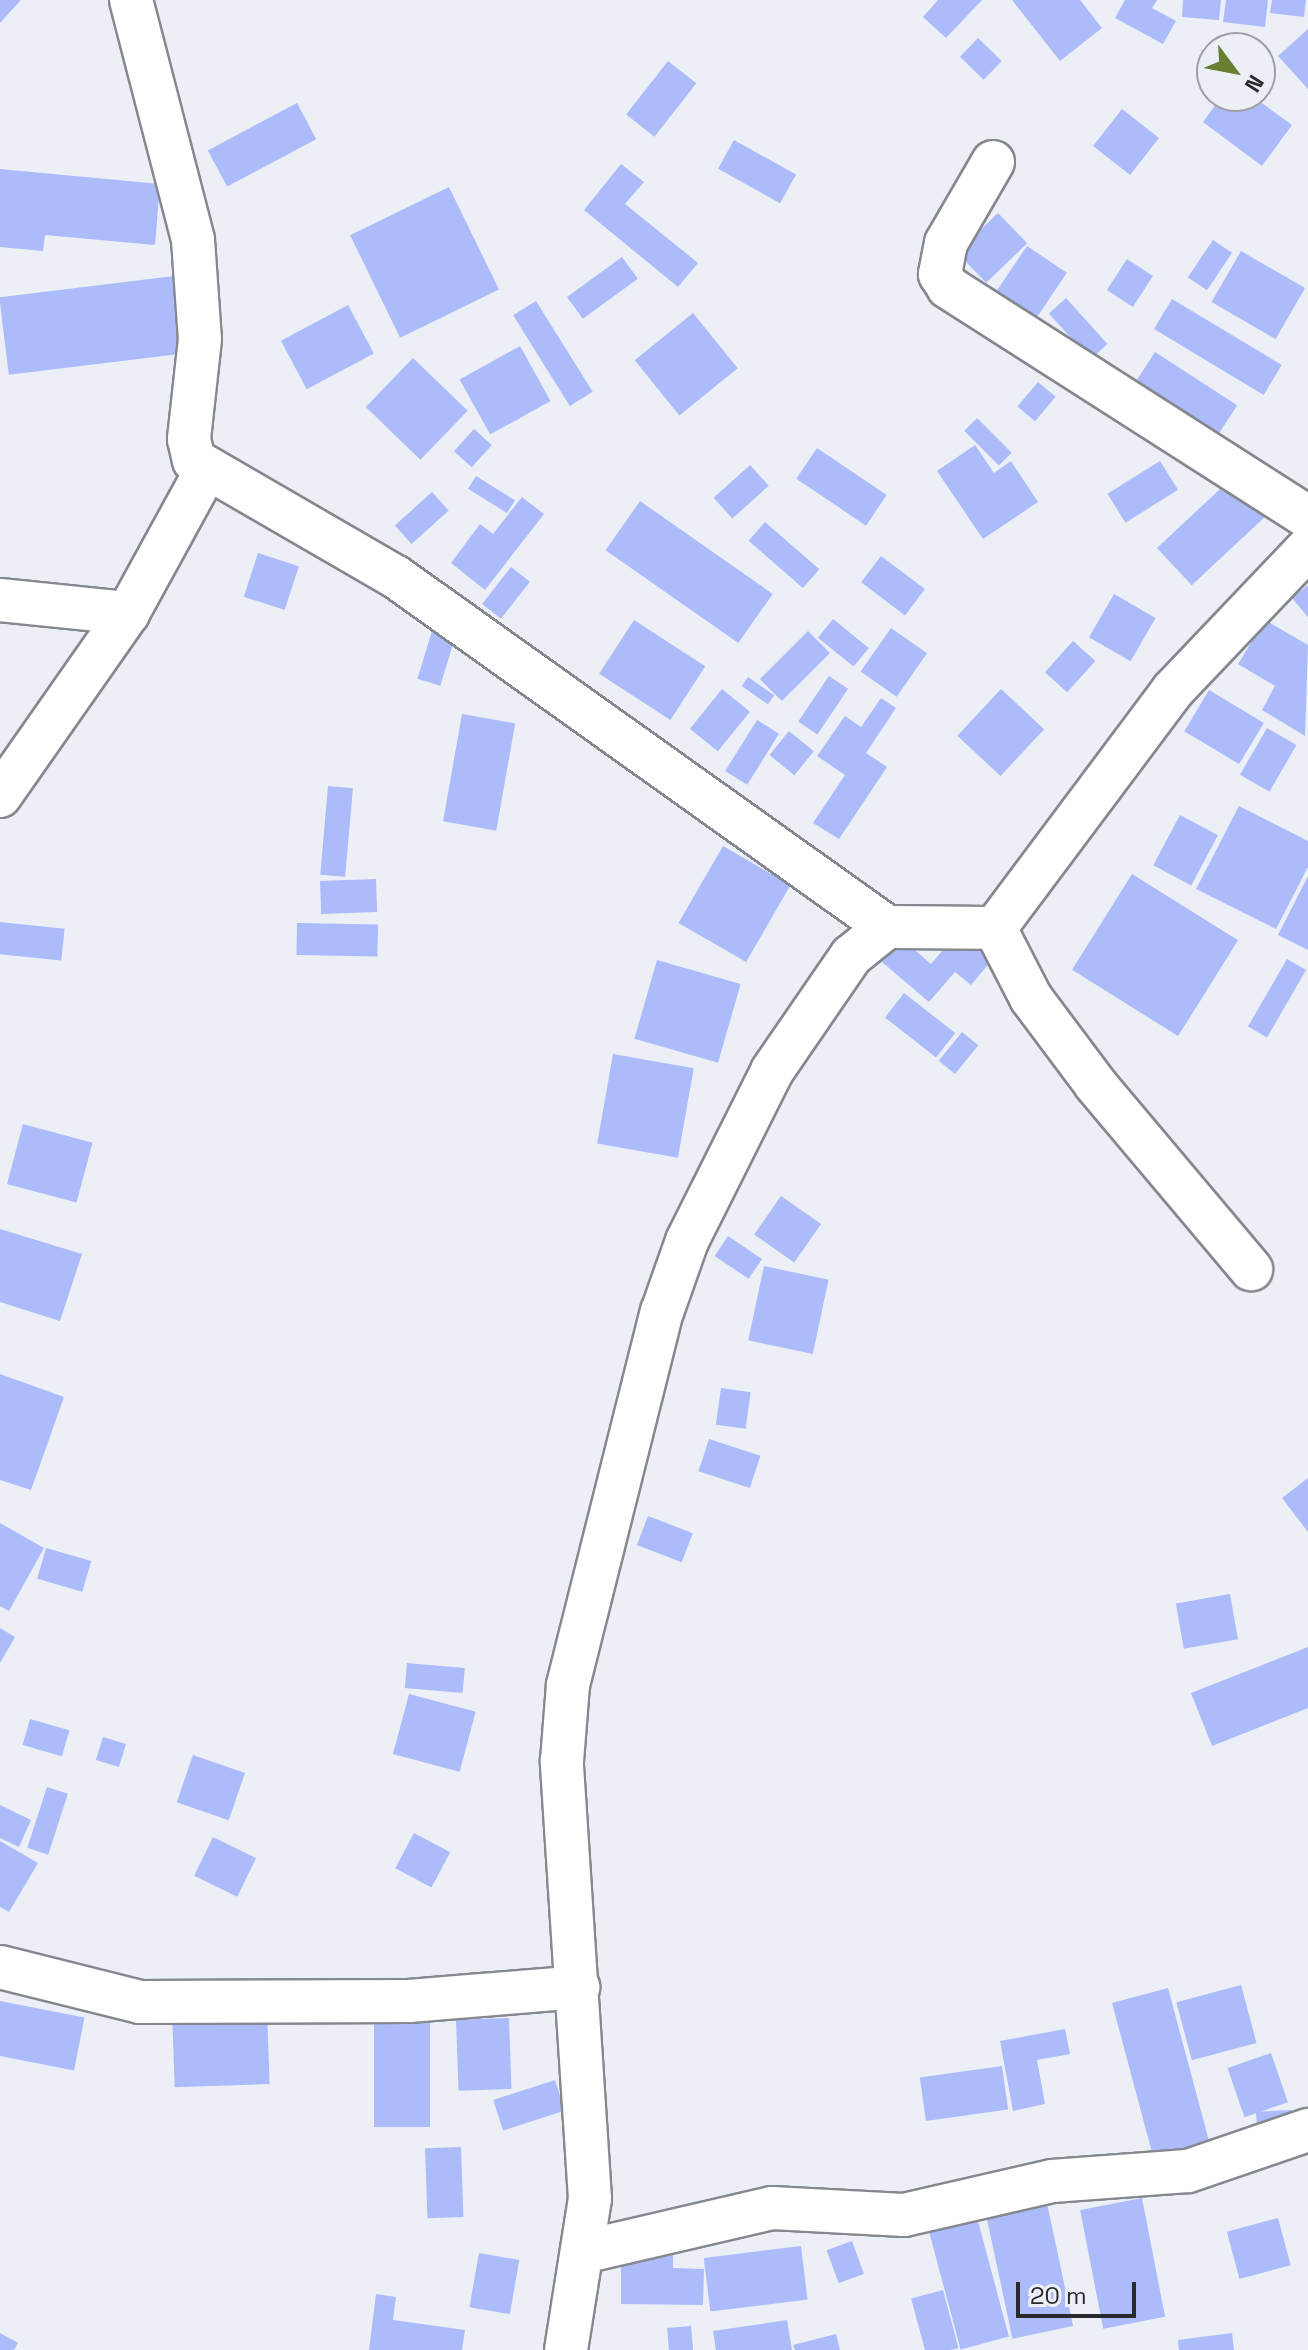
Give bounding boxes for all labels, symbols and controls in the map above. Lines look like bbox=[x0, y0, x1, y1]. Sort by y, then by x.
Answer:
north arrow bbox=[1196, 32, 1276, 112]
text: N bbox=[1239, 70, 1270, 97]
scale bar bbox=[1020, 2266, 1140, 2316]
text: 20 m bbox=[1030, 2280, 1087, 2311]

